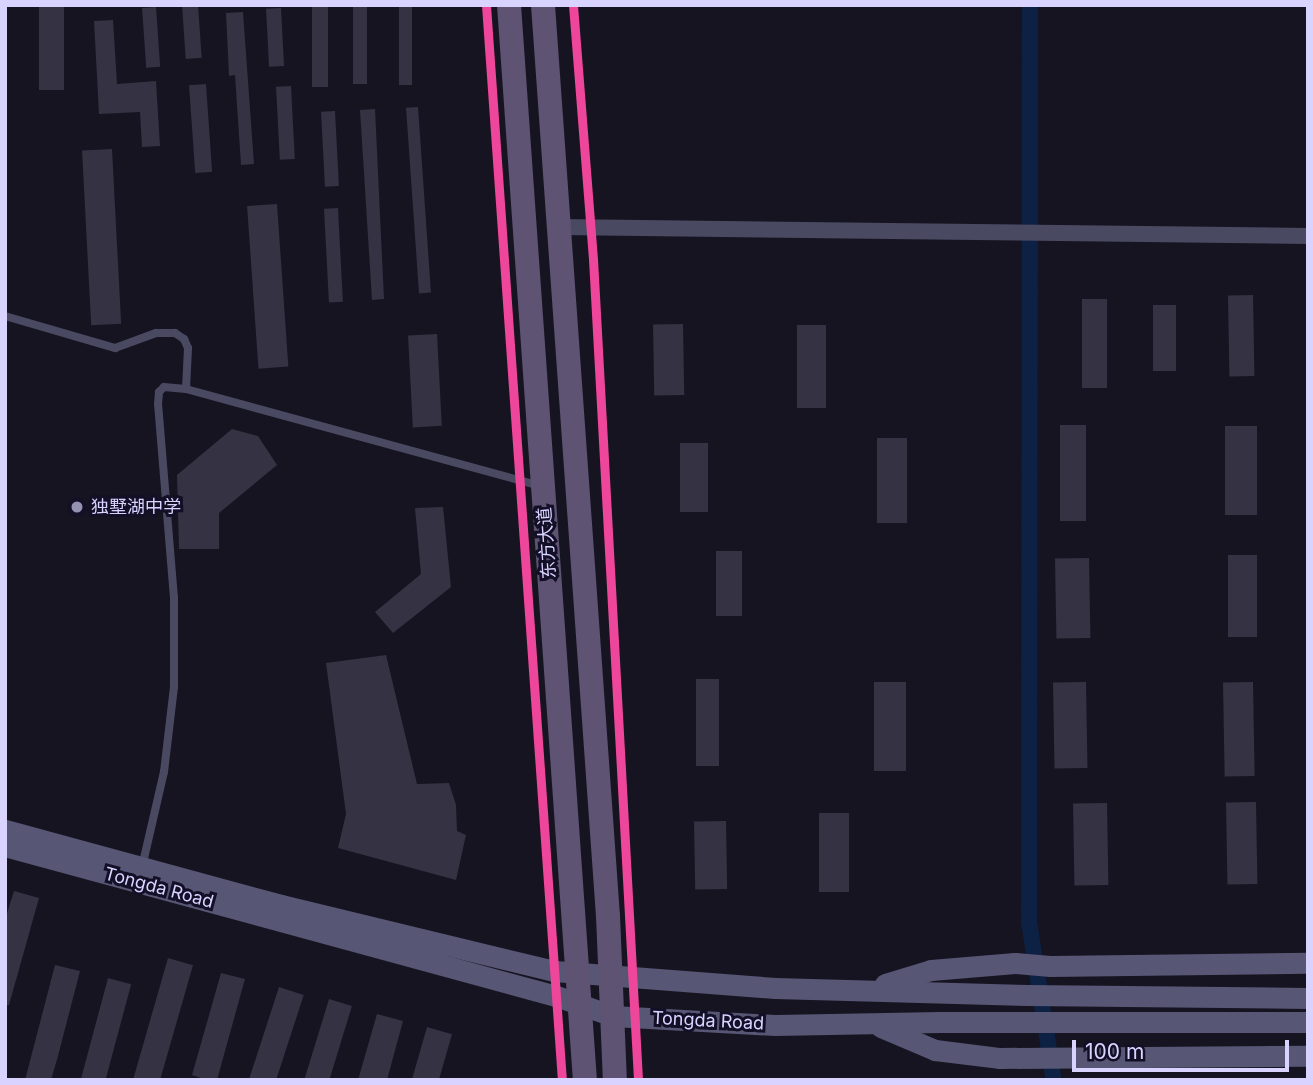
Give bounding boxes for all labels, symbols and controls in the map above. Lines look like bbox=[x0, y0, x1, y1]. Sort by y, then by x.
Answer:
place label: 独墅湖中学 bbox=[91, 496, 181, 518]
marker: 独墅湖中学 bbox=[69, 499, 85, 515]
street label: 东方大道 bbox=[534, 506, 560, 580]
street label: Tongda Road bbox=[102, 863, 216, 913]
street label: Tongda Road bbox=[651, 1007, 765, 1035]
scale bar bbox=[1075, 1026, 1292, 1070]
text: 100 m bbox=[1085, 1039, 1144, 1064]

